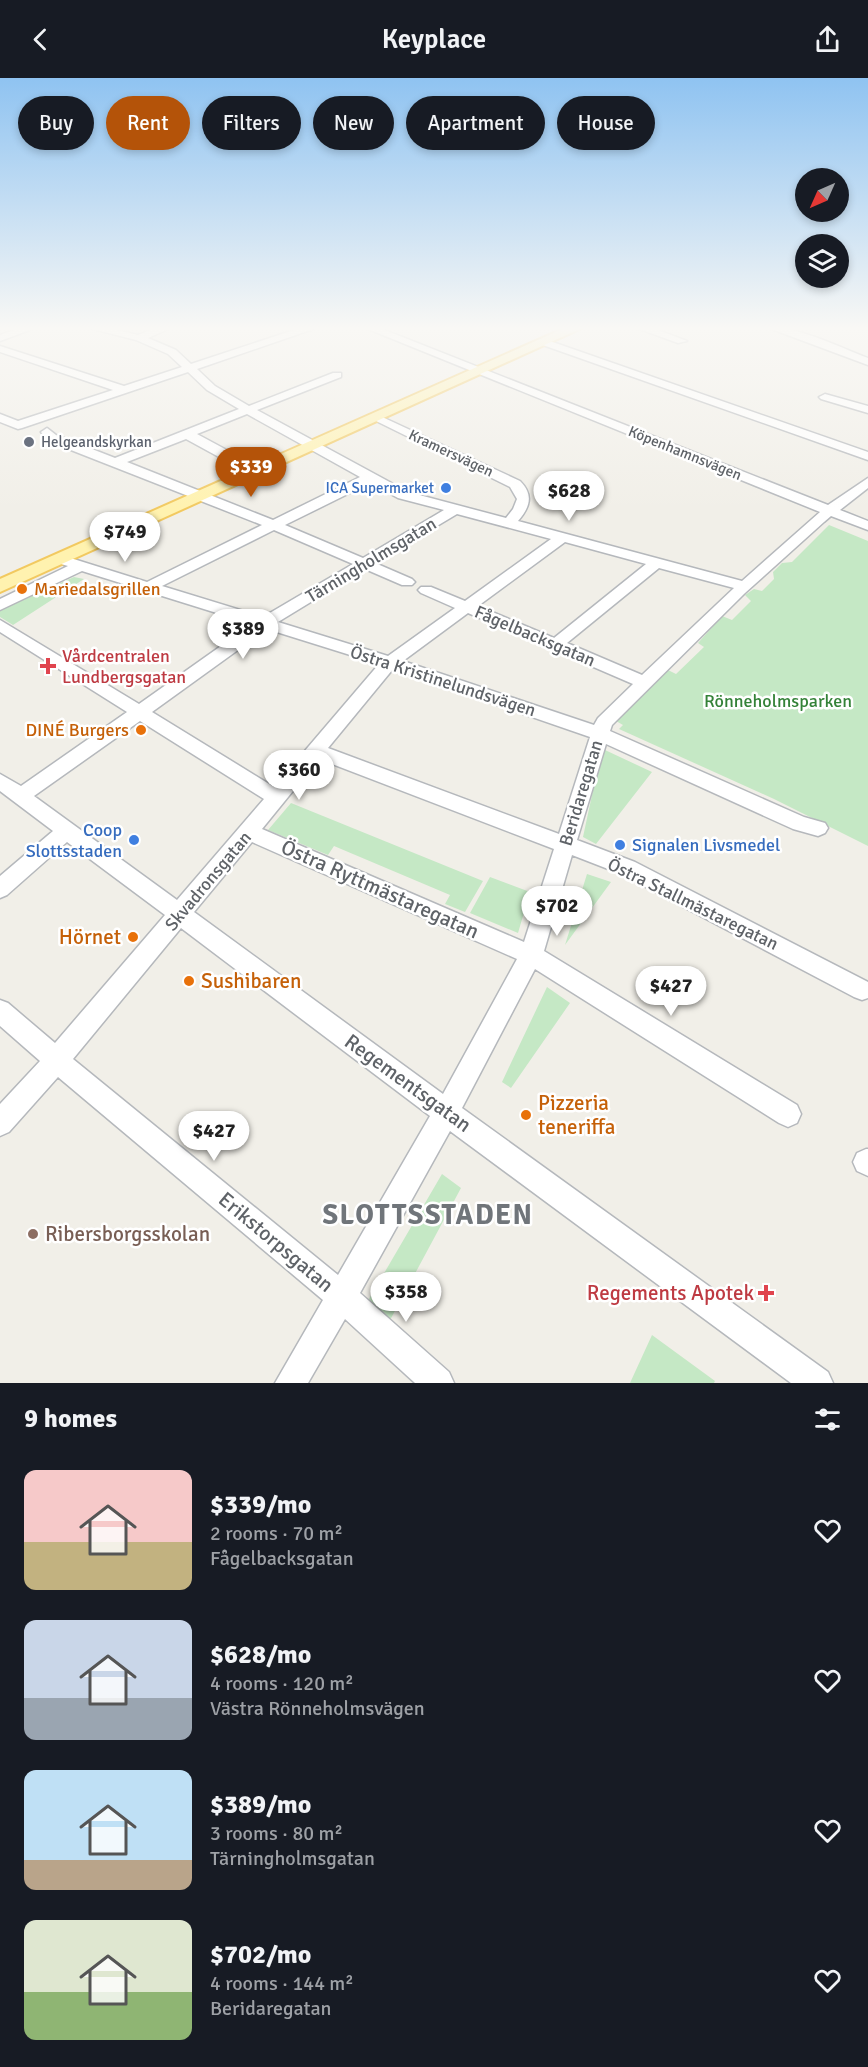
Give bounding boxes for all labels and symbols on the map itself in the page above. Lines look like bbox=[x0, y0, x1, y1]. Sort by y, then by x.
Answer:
north arrow bbox=[795, 168, 849, 222]
street label: Köpenhamnsvägen bbox=[626, 422, 744, 484]
street label: Kramersvägen bbox=[406, 426, 496, 480]
place label: Helgeandskyrkan bbox=[41, 433, 152, 451]
marker: Helgeandskyrkan bbox=[22, 435, 36, 449]
pin: $339 bbox=[215, 447, 287, 498]
pin: $628 bbox=[533, 471, 605, 522]
place label: ICA Supermarket bbox=[325, 479, 434, 497]
marker: ICA Supermarket bbox=[439, 481, 453, 495]
pin: $749 bbox=[89, 512, 161, 563]
street label: Tärningholmsgatan bbox=[302, 512, 440, 608]
place label: Mariedalsgrillen bbox=[34, 578, 161, 600]
marker: Mariedalsgrillen bbox=[15, 582, 29, 596]
street label: Fågelbacksgatan bbox=[471, 601, 599, 671]
pin: $389 bbox=[207, 609, 279, 660]
street label: Östra Kristinelundsvägen bbox=[347, 641, 539, 721]
place label: Vårdcentralen Lundbergsgatan bbox=[62, 645, 186, 688]
marker: Vårdcentralen Lundbergsgatan bbox=[39, 657, 57, 675]
park label: Rönneholmsparken bbox=[704, 690, 852, 712]
place label: DINÉ Burgers bbox=[25, 719, 129, 741]
marker: DINÉ Burgers bbox=[134, 723, 148, 737]
street label: Beridaregatan bbox=[554, 737, 608, 849]
pin: $360 bbox=[263, 750, 335, 801]
place label: Coop Slottsstaden bbox=[26, 819, 122, 862]
street label: Skvadronsgatan bbox=[160, 827, 256, 935]
marker: Coop Slottsstaden bbox=[127, 833, 141, 847]
street label: Östra Ryttmästaregatan bbox=[277, 834, 483, 944]
place label: Signalen Livsmedel bbox=[632, 834, 780, 856]
marker: Signalen Livsmedel bbox=[613, 838, 627, 852]
street label: Östra Stallmästaregatan bbox=[604, 853, 782, 955]
pin: $702 bbox=[521, 886, 593, 937]
place label: Hörnet bbox=[59, 924, 121, 950]
marker: Hörnet bbox=[126, 930, 140, 944]
pin: $427 bbox=[635, 966, 707, 1017]
place label: Sushibaren bbox=[201, 968, 301, 994]
marker: Sushibaren bbox=[182, 974, 196, 988]
street label: Regementsgatan bbox=[339, 1028, 477, 1138]
place label: Pizzeria teneriffa bbox=[538, 1090, 615, 1140]
marker: Pizzeria teneriffa bbox=[519, 1108, 533, 1122]
pin: $427 bbox=[178, 1111, 250, 1162]
street label: Erikstorpsgatan bbox=[213, 1186, 339, 1298]
district label: SLOTTSSTADEN bbox=[322, 1198, 534, 1232]
place label: Ribersborgsskolan bbox=[45, 1221, 210, 1247]
marker: Ribersborgsskolan bbox=[26, 1227, 40, 1241]
pin: $358 bbox=[370, 1272, 442, 1323]
place label: Regements Apotek bbox=[587, 1280, 754, 1306]
marker: Regements Apotek bbox=[759, 1286, 773, 1300]

